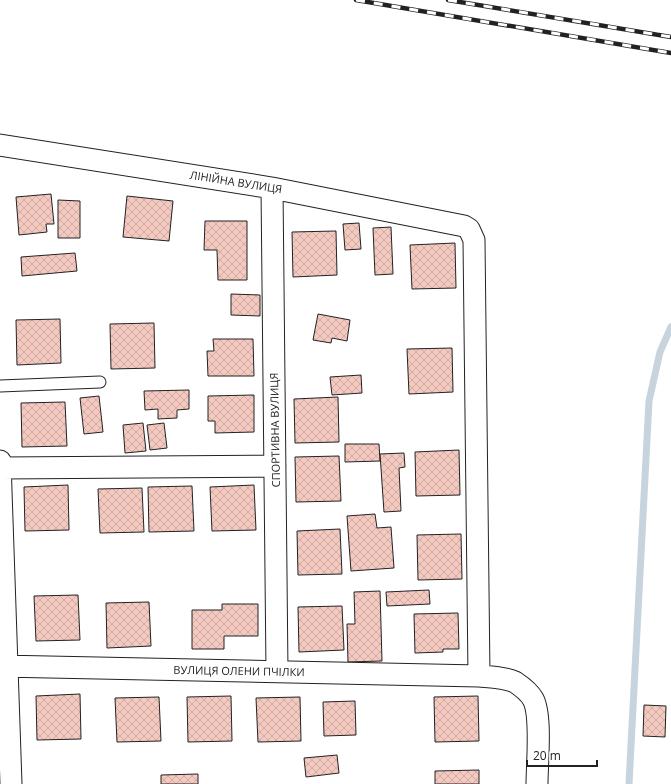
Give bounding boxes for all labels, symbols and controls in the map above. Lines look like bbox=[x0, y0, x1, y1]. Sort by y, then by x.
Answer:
street label: ЛІНІЙНА ВУЛИЦЯ bbox=[189, 167, 283, 196]
street label: СПОРТИВНА ВУЛИЦЯ bbox=[266, 373, 283, 487]
street label: ВУЛИЦЯ ОЛЕНИ ПЧІЛКИ bbox=[173, 662, 305, 679]
scale bar bbox=[527, 742, 597, 768]
text: 20 m bbox=[533, 747, 561, 764]

